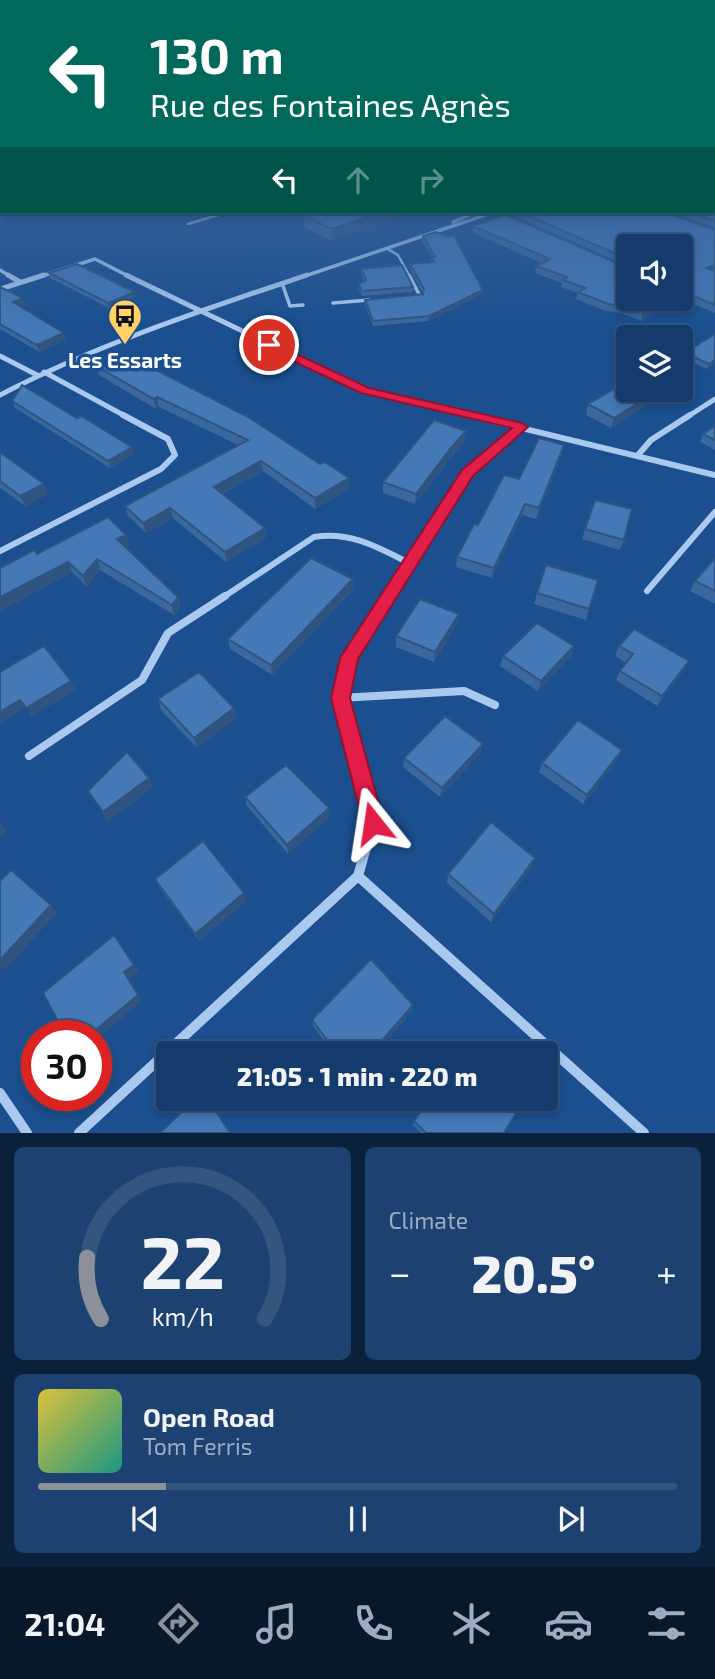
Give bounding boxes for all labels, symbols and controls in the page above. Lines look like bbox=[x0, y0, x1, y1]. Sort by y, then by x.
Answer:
text: 130 m bbox=[150, 25, 284, 84]
icon: left bbox=[35, 28, 126, 119]
text: Rue des Fontaines Agnès bbox=[150, 85, 511, 123]
icon: left bbox=[266, 161, 304, 199]
icon: ahead bbox=[339, 161, 377, 199]
icon: right bbox=[412, 161, 450, 199]
map controls bbox=[616, 234, 693, 402]
button: sound bbox=[616, 234, 693, 311]
bus stop icon: Les Essarts bbox=[106, 297, 144, 346]
pin bbox=[239, 315, 299, 375]
button: layers bbox=[616, 325, 693, 402]
icon: arrive bbox=[250, 326, 288, 364]
place label: Les Essarts bbox=[68, 347, 182, 372]
position arrow bbox=[336, 786, 410, 860]
speed limit sign: 30 bbox=[21, 1020, 112, 1111]
text: 21:05 · 1 min · 220 m bbox=[237, 1060, 477, 1091]
text: Climate bbox=[389, 1206, 468, 1234]
text: 22 bbox=[140, 1217, 225, 1305]
text: 20.5° bbox=[471, 1241, 595, 1303]
text: − bbox=[389, 1249, 411, 1295]
text: + bbox=[656, 1249, 677, 1295]
text: km/h bbox=[151, 1301, 213, 1331]
text: Open Road bbox=[143, 1401, 275, 1432]
text: Tom Ferris bbox=[143, 1432, 252, 1460]
icon: previous bbox=[126, 1500, 164, 1538]
icon: pause bbox=[339, 1500, 377, 1538]
icon: next bbox=[552, 1500, 590, 1538]
icon: directions bbox=[154, 1599, 203, 1648]
icon: music bbox=[252, 1599, 301, 1648]
icon: phone bbox=[349, 1599, 398, 1648]
icon: climate bbox=[447, 1599, 496, 1648]
icon: car bbox=[544, 1599, 593, 1648]
icon: filters bbox=[642, 1599, 691, 1648]
text: 21:04 bbox=[24, 1604, 105, 1642]

